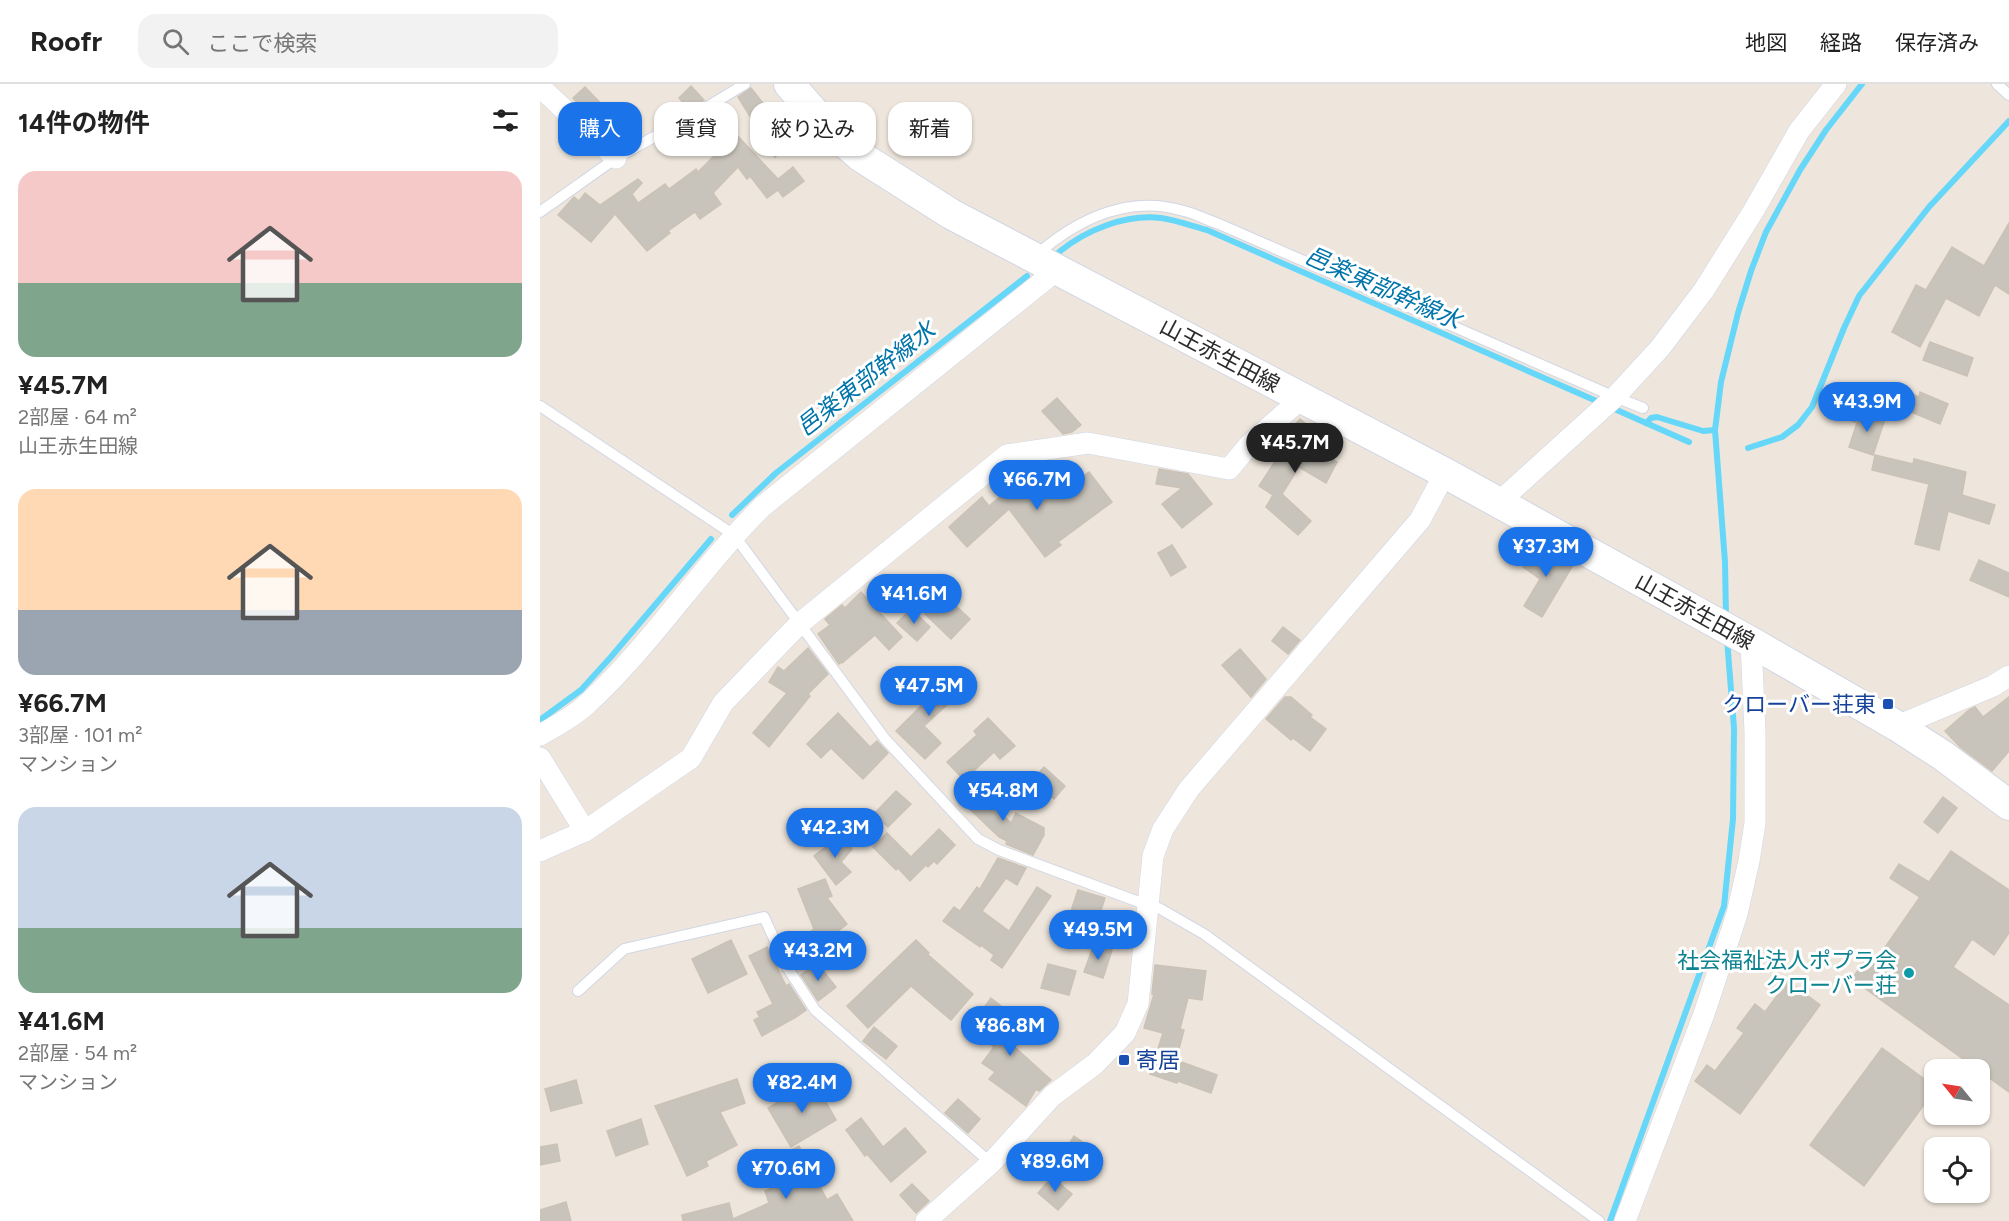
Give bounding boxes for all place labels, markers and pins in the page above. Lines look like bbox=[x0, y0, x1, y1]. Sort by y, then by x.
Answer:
pin: ¥43.9M bbox=[1818, 382, 1916, 433]
pin: ¥45.7M bbox=[1246, 423, 1344, 474]
pin: ¥66.7M bbox=[988, 460, 1086, 511]
pin: ¥37.3M bbox=[1497, 527, 1595, 578]
pin: ¥41.6M bbox=[865, 574, 963, 625]
pin: ¥47.5M bbox=[880, 666, 978, 717]
place label: クローバー荘東 bbox=[1722, 691, 1876, 718]
marker: クローバー荘東 bbox=[1881, 697, 1895, 711]
pin: ¥54.8M bbox=[954, 771, 1052, 822]
pin: ¥42.3M bbox=[786, 808, 884, 859]
pin: ¥49.5M bbox=[1049, 910, 1147, 961]
pin: ¥43.2M bbox=[769, 931, 867, 982]
place label: 社会福祉法人ポプラ会 クローバー荘 bbox=[1677, 947, 1897, 999]
marker: 社会福祉法人ポプラ会 クローバー荘 bbox=[1902, 966, 1916, 980]
pin: ¥86.8M bbox=[961, 1006, 1059, 1057]
place label: 寄居 bbox=[1136, 1047, 1180, 1074]
marker: 寄居 bbox=[1117, 1053, 1131, 1067]
pin: ¥82.4M bbox=[753, 1063, 851, 1114]
pin: ¥89.6M bbox=[1006, 1142, 1104, 1193]
pin: ¥70.6M bbox=[737, 1149, 835, 1200]

